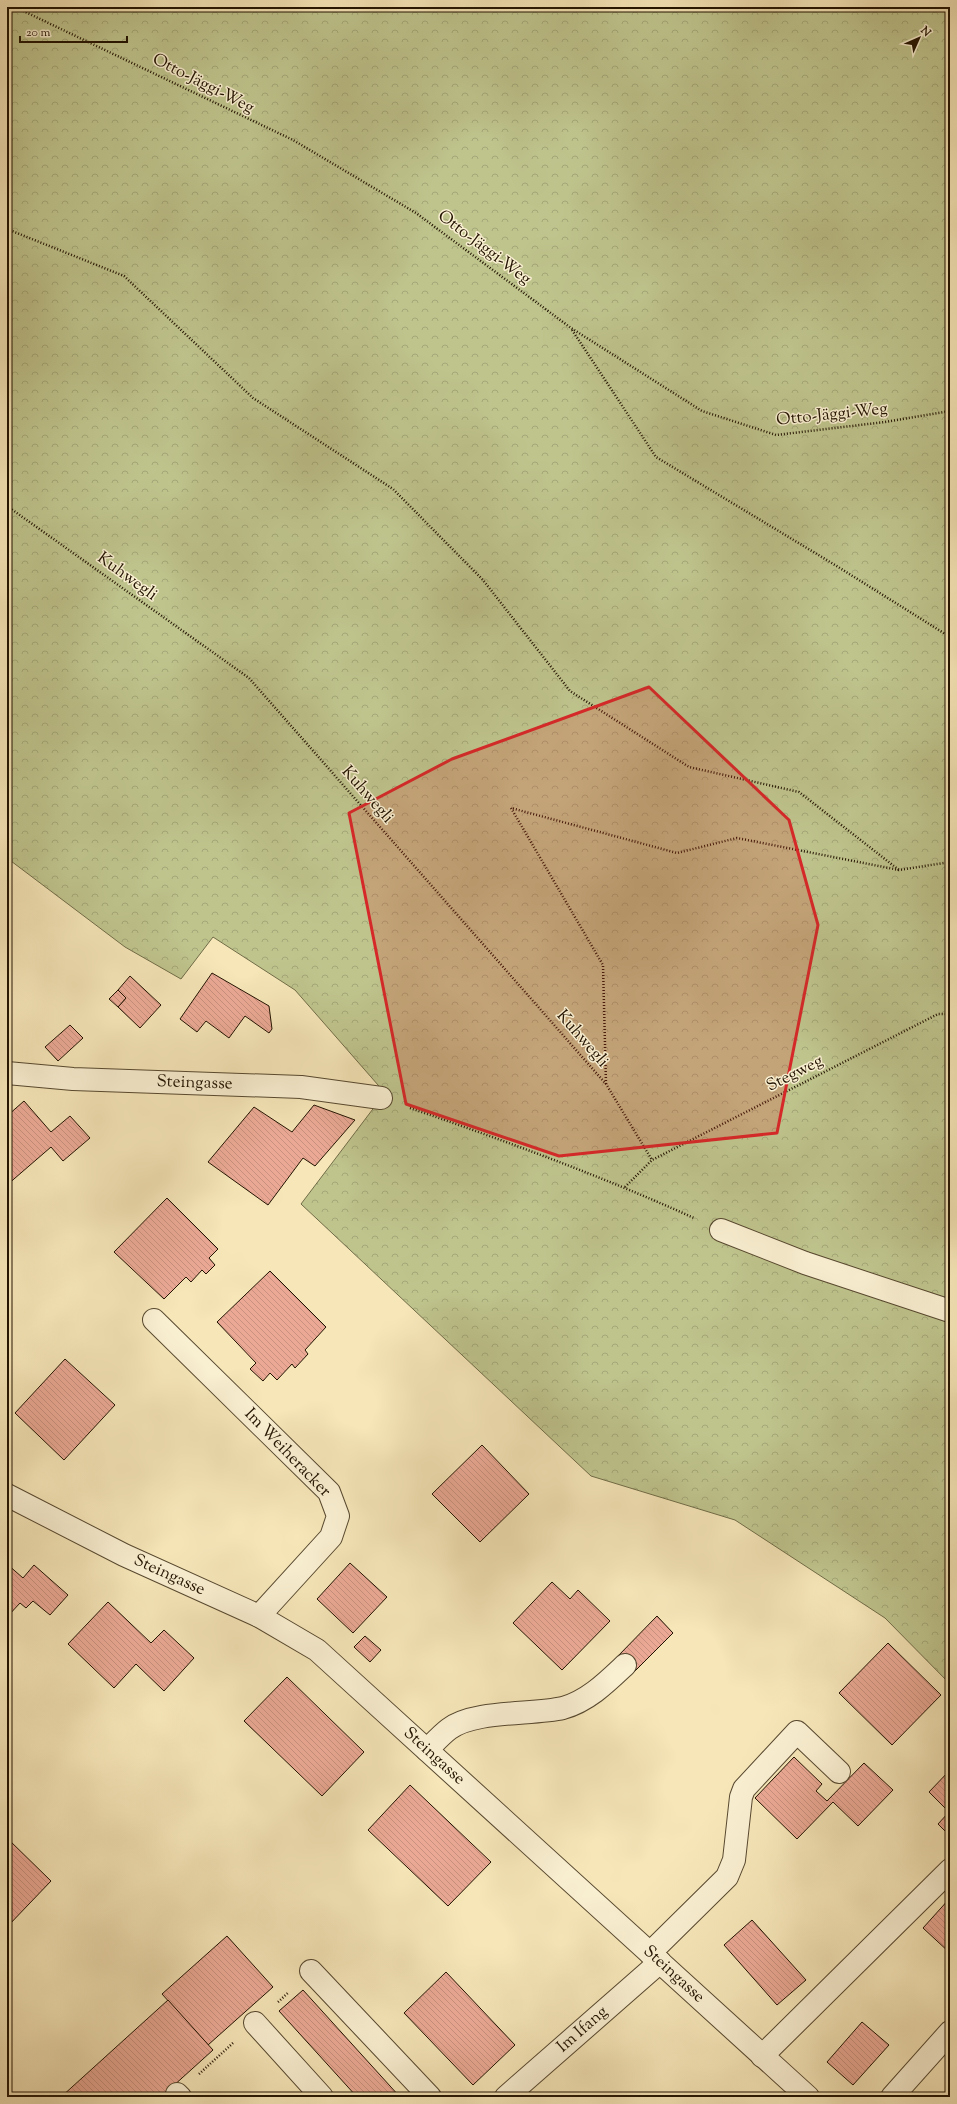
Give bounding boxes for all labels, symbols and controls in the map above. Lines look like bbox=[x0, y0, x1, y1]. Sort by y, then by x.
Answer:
scale bar bbox=[20, 18, 127, 44]
north arrow bbox=[899, 18, 939, 58]
text: N bbox=[916, 22, 934, 41]
text: 20 m bbox=[26, 24, 51, 42]
street label: Otto-Jäggi-Weg bbox=[148, 48, 258, 120]
street label: Otto-Jäggi-Weg bbox=[432, 205, 536, 291]
street label: Otto-Jäggi-Weg bbox=[775, 397, 889, 433]
street label: Kuhwegli bbox=[92, 547, 162, 607]
street label: Kuhwegli bbox=[335, 761, 399, 829]
street label: Kuhwegli bbox=[550, 1005, 614, 1073]
street label: Stegweg bbox=[763, 1050, 827, 1098]
street label: Steingasse bbox=[156, 1070, 233, 1097]
street label: Im Weiheracker bbox=[238, 1403, 336, 1503]
street label: Steingasse bbox=[130, 1549, 209, 1602]
street label: Steingasse bbox=[398, 1722, 470, 1791]
street label: Steingasse bbox=[637, 1940, 710, 2009]
street label: Im Ifang bbox=[552, 2001, 613, 2059]

